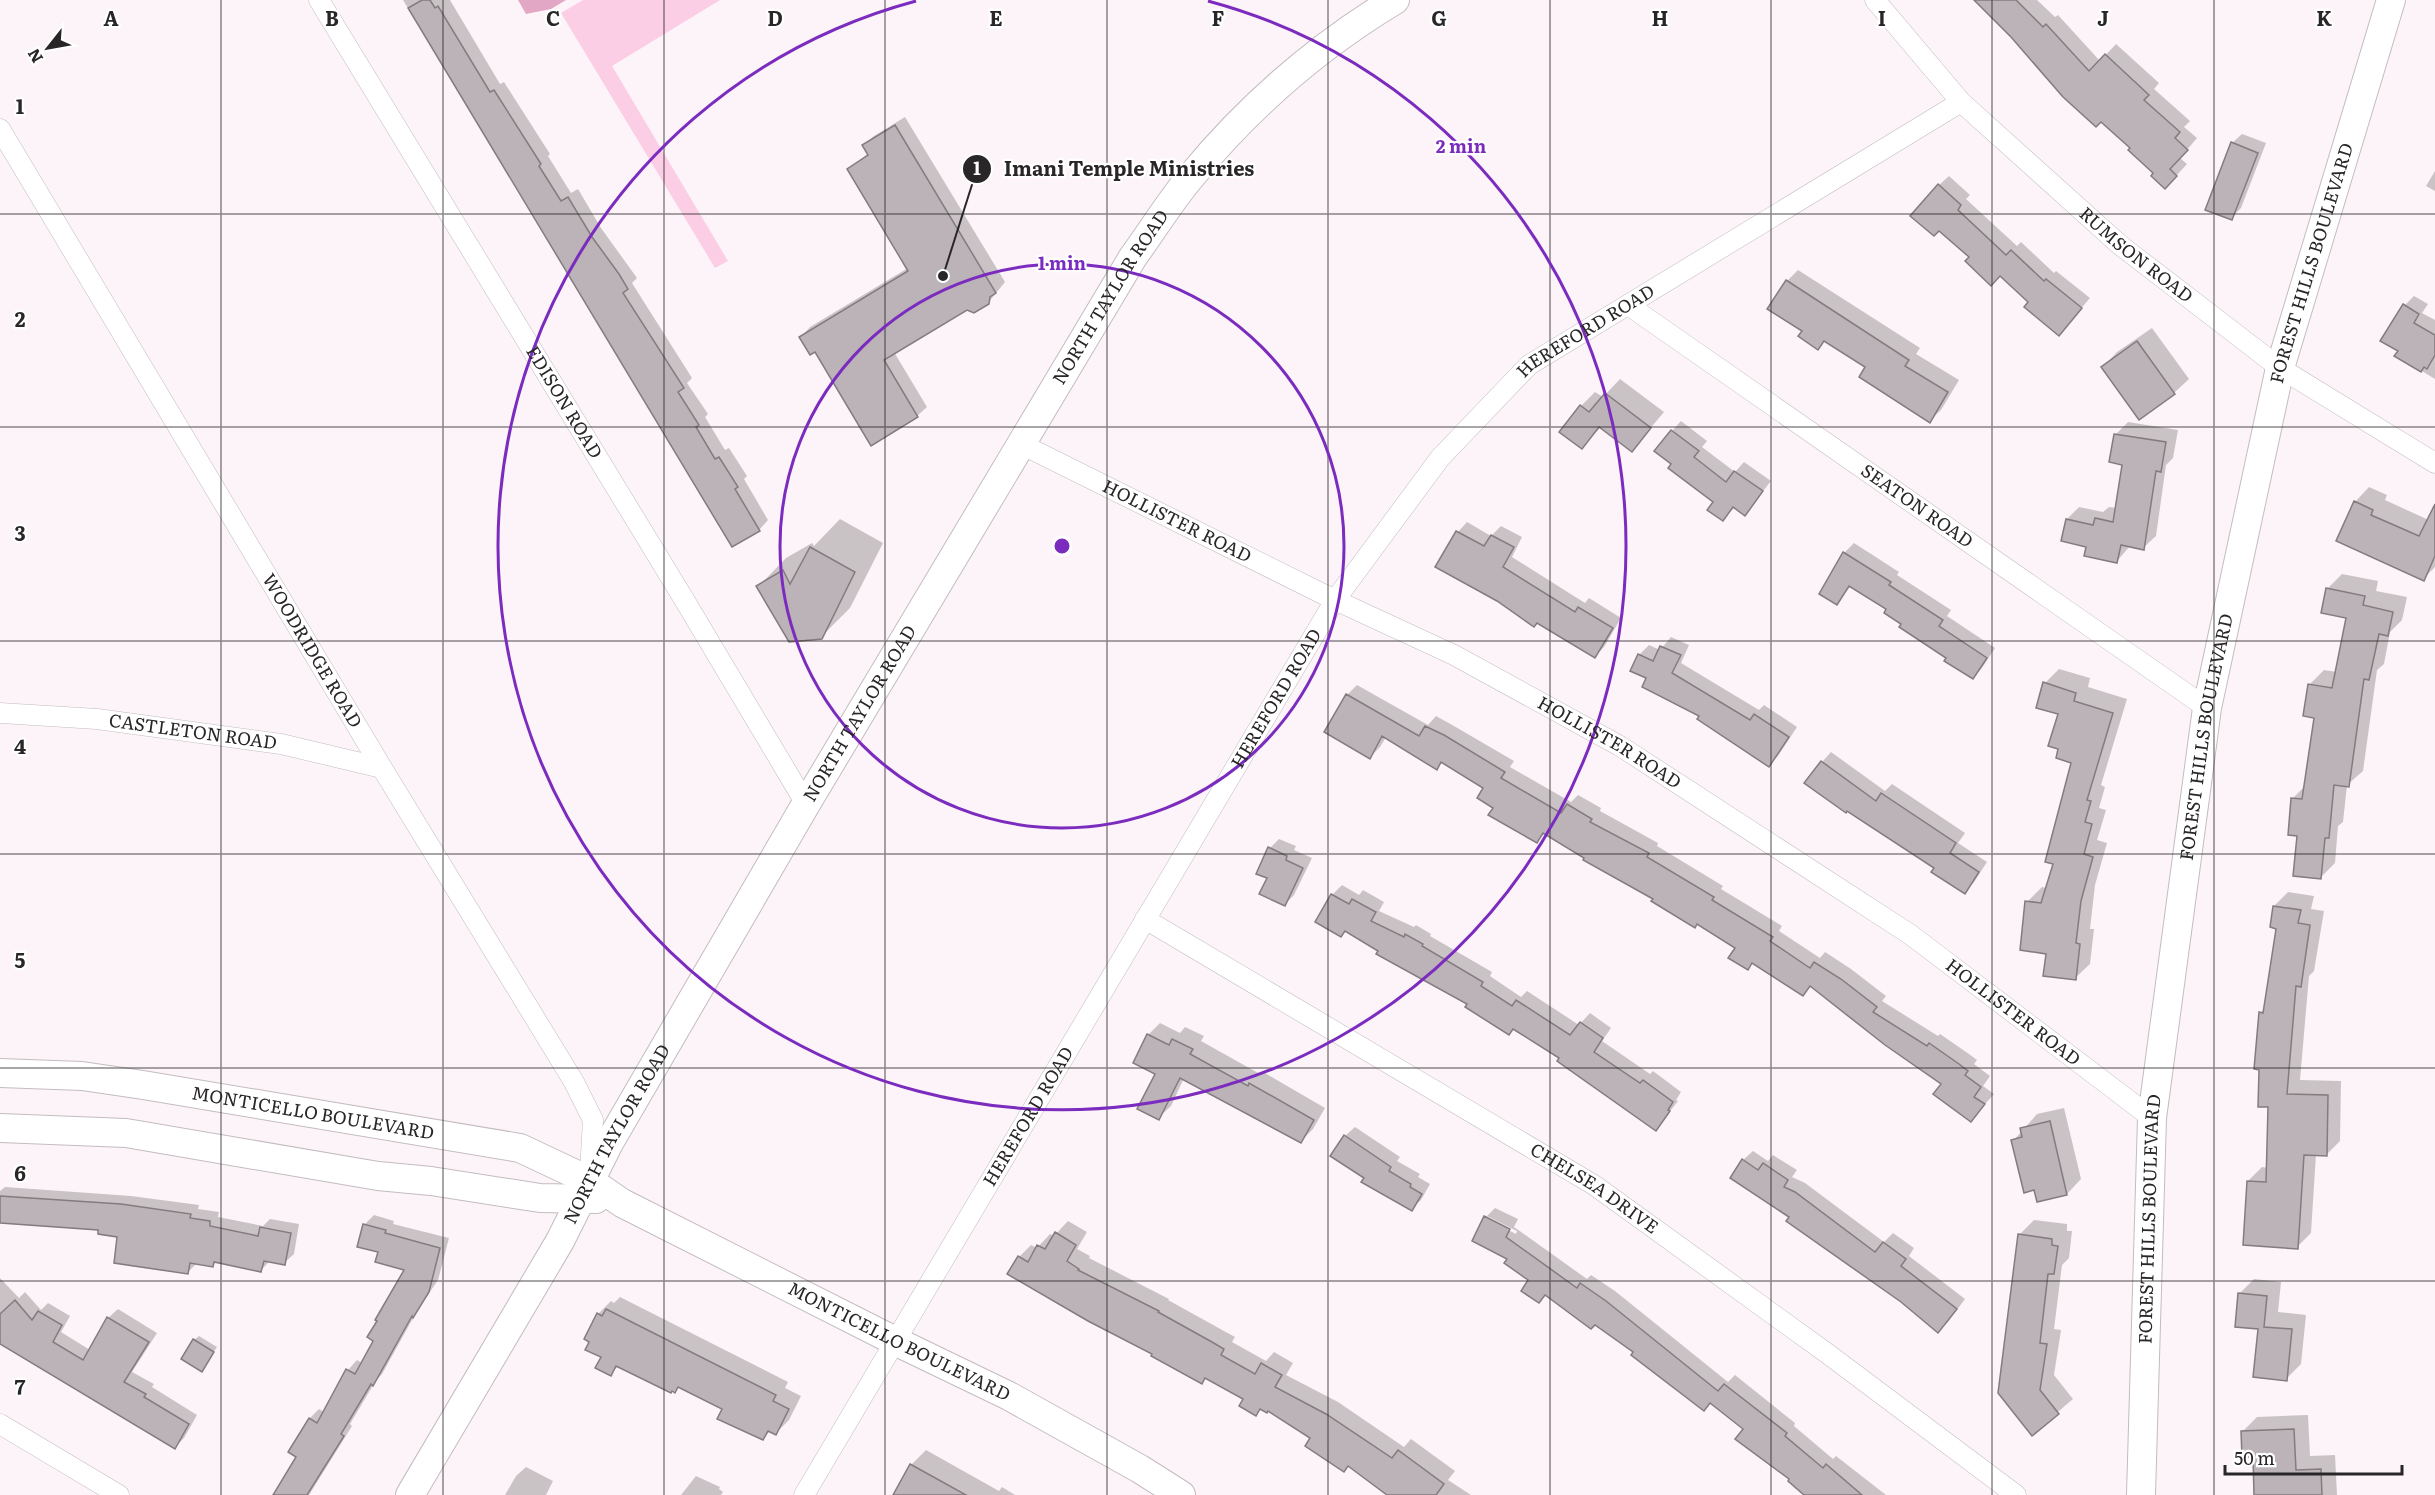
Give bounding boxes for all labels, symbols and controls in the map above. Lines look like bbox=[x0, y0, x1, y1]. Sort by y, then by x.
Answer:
text: A bbox=[103, 2, 119, 32]
text: B bbox=[325, 2, 339, 32]
text: C bbox=[546, 2, 560, 32]
text: D bbox=[767, 2, 783, 32]
text: E bbox=[989, 2, 1003, 32]
text: F bbox=[1212, 2, 1225, 32]
text: G bbox=[1431, 2, 1447, 32]
text: H bbox=[1652, 2, 1668, 32]
text: I bbox=[1878, 2, 1886, 32]
text: J bbox=[2097, 2, 2109, 32]
text: K bbox=[2316, 2, 2332, 32]
north arrow bbox=[18, 18, 78, 78]
text: N bbox=[21, 44, 48, 68]
text: 1 bbox=[16, 90, 24, 120]
text: 2 min bbox=[1436, 132, 1487, 159]
street label: FOREST HILLS BOULEVARD bbox=[2262, 139, 2359, 386]
callout: Imani Temple Ministries bbox=[962, 150, 1266, 188]
text: Imani Temple Ministries bbox=[1004, 152, 1254, 182]
text: 1 bbox=[973, 154, 981, 181]
street label: RUMSON ROAD bbox=[2074, 200, 2199, 309]
street label: NORTH TAYLOR ROAD bbox=[1045, 203, 1174, 389]
text: 1 min bbox=[1038, 249, 1087, 276]
street label: HEREFORD ROAD bbox=[1509, 277, 1659, 383]
text: 2 bbox=[15, 303, 26, 333]
street label: EDISON ROAD bbox=[520, 340, 610, 463]
street label: SEATON ROAD bbox=[1856, 456, 1979, 553]
street label: HOLLISTER ROAD bbox=[1098, 472, 1257, 568]
text: 3 bbox=[14, 517, 26, 547]
centre of rings bbox=[1052, 536, 1072, 556]
street label: WOODRIDGE ROAD bbox=[257, 568, 370, 732]
street label: FOREST HILLS BOULEVARD bbox=[2172, 611, 2239, 862]
street label: NORTH TAYLOR ROAD bbox=[795, 619, 922, 806]
street label: HEREFORD ROAD bbox=[1223, 623, 1327, 773]
street label: HOLLISTER ROAD bbox=[1533, 688, 1687, 795]
street label: CASTLETON ROAD bbox=[107, 706, 279, 755]
text: 4 bbox=[14, 730, 26, 760]
text: 5 bbox=[15, 944, 26, 974]
street label: HOLLISTER ROAD bbox=[1941, 951, 2087, 1071]
street label: NORTH TAYLOR ROAD bbox=[556, 1038, 676, 1228]
street label: HEREFORD ROAD bbox=[975, 1041, 1079, 1191]
street label: MONTICELLO BOULEVARD bbox=[190, 1078, 436, 1145]
street label: FOREST HILLS BOULEVARD bbox=[2130, 1092, 2167, 1344]
street label: CHELSEA DRIVE bbox=[1526, 1135, 1665, 1239]
text: 6 bbox=[14, 1157, 26, 1187]
street label: MONTICELLO BOULEVARD bbox=[784, 1274, 1015, 1407]
text: 7 bbox=[15, 1371, 26, 1401]
scale bar bbox=[2225, 1438, 2402, 1476]
text: 50 m bbox=[2234, 1444, 2275, 1471]

